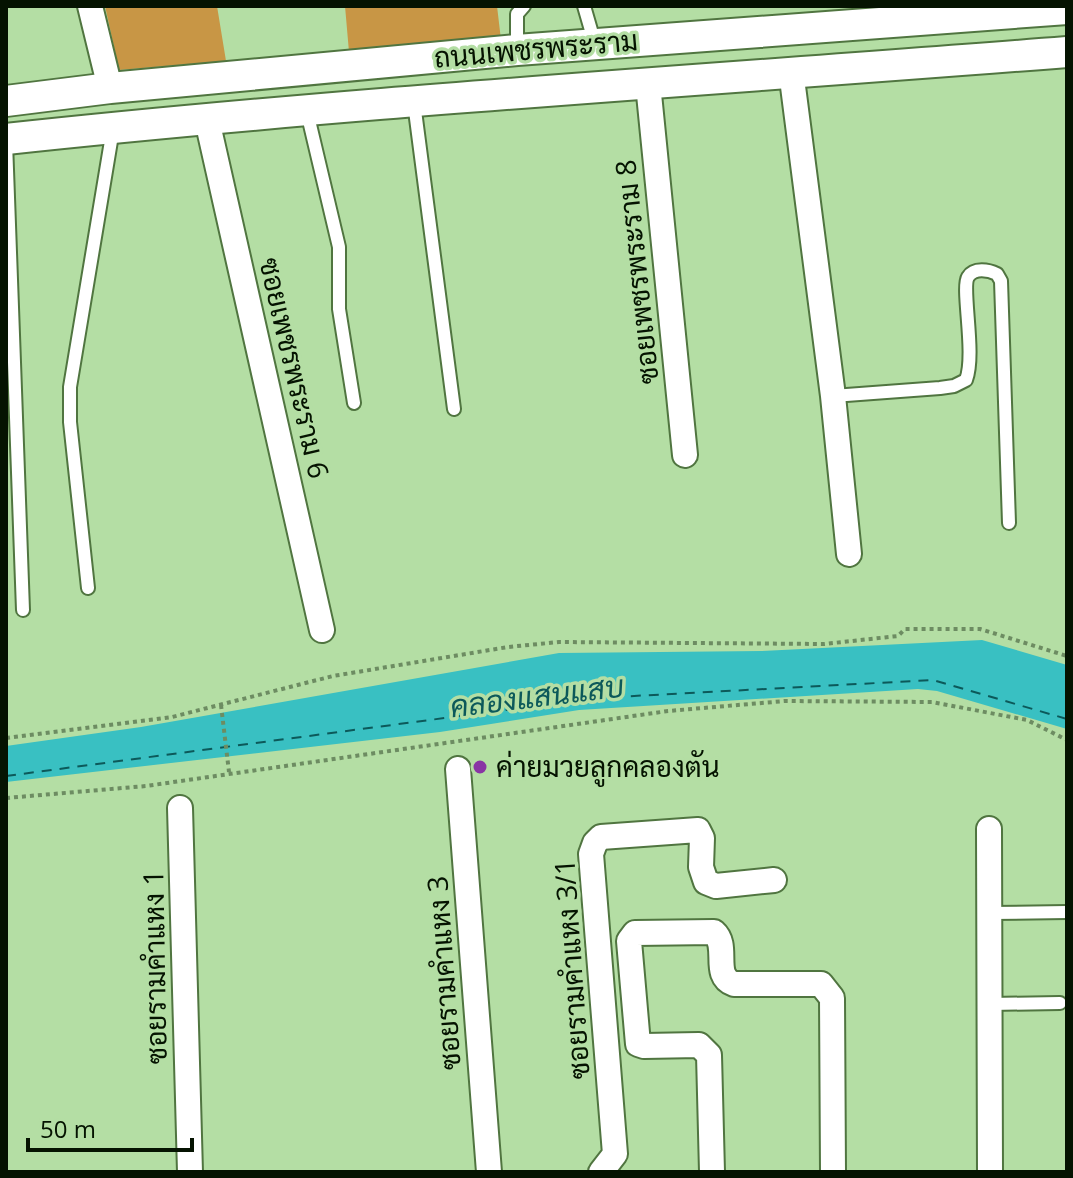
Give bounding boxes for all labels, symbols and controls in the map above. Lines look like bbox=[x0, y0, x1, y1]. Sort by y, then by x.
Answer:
street label: ถนนเพชรพระราม bbox=[432, 20, 639, 76]
street label: ซอยเพชรพระราม 8 bbox=[605, 158, 667, 386]
street label: ซอยเพชรพระราม 6 bbox=[251, 254, 339, 482]
water label: คลองแสนแสบ bbox=[448, 665, 626, 727]
place label: ค่ายมวยลูกคลองตัน bbox=[496, 747, 720, 787]
marker: ค่ายมวยลูกคลองตัน bbox=[471, 758, 489, 776]
street label: ซอยรามคำแหง 3/1 bbox=[544, 858, 598, 1081]
street label: ซอยรามคำแหง 1 bbox=[133, 869, 175, 1065]
street label: ซอยรามคำแหง 3 bbox=[417, 875, 469, 1071]
scale bar bbox=[28, 1102, 192, 1152]
text: 50 m bbox=[40, 1112, 96, 1145]

